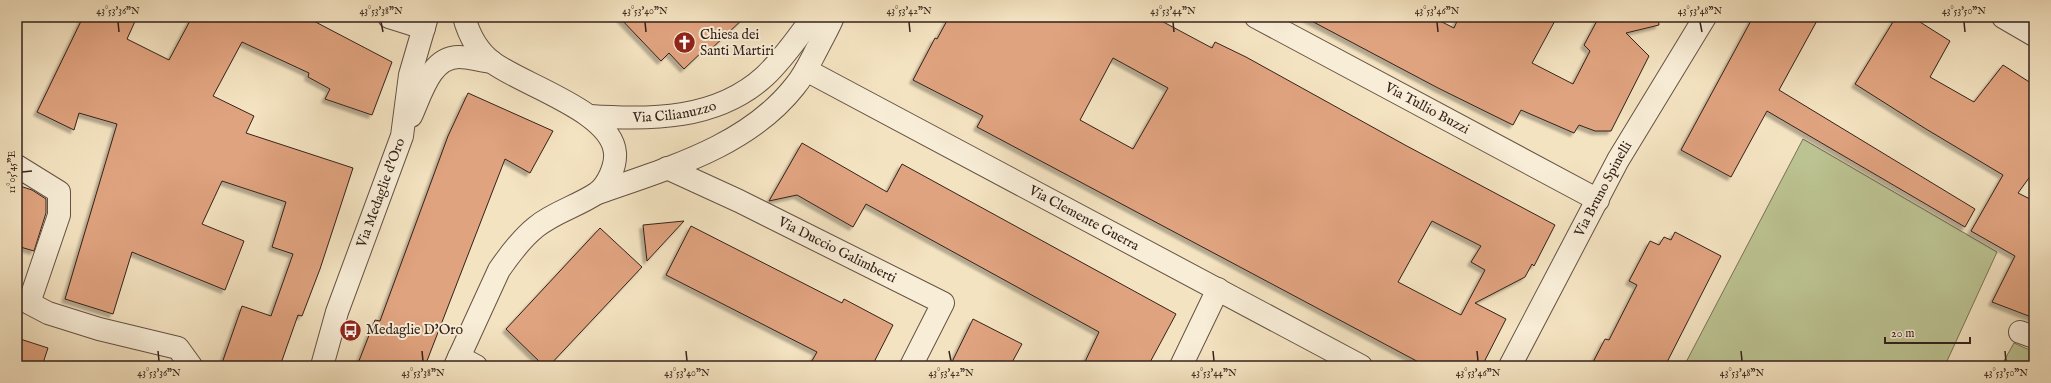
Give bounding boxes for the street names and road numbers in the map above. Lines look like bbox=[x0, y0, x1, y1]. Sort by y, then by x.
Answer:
street label: Via Tullio Buzzi bbox=[1381, 78, 1473, 139]
street label: Via Cilianuzzo bbox=[632, 97, 719, 127]
street label: Via Medaglie d'Oro bbox=[352, 135, 410, 251]
street label: Via Bruno Spinelli bbox=[1570, 138, 1636, 241]
street label: Via Clemente Guerra bbox=[1025, 181, 1143, 255]
street label: Via Duccio Galimberti bbox=[774, 213, 900, 287]

